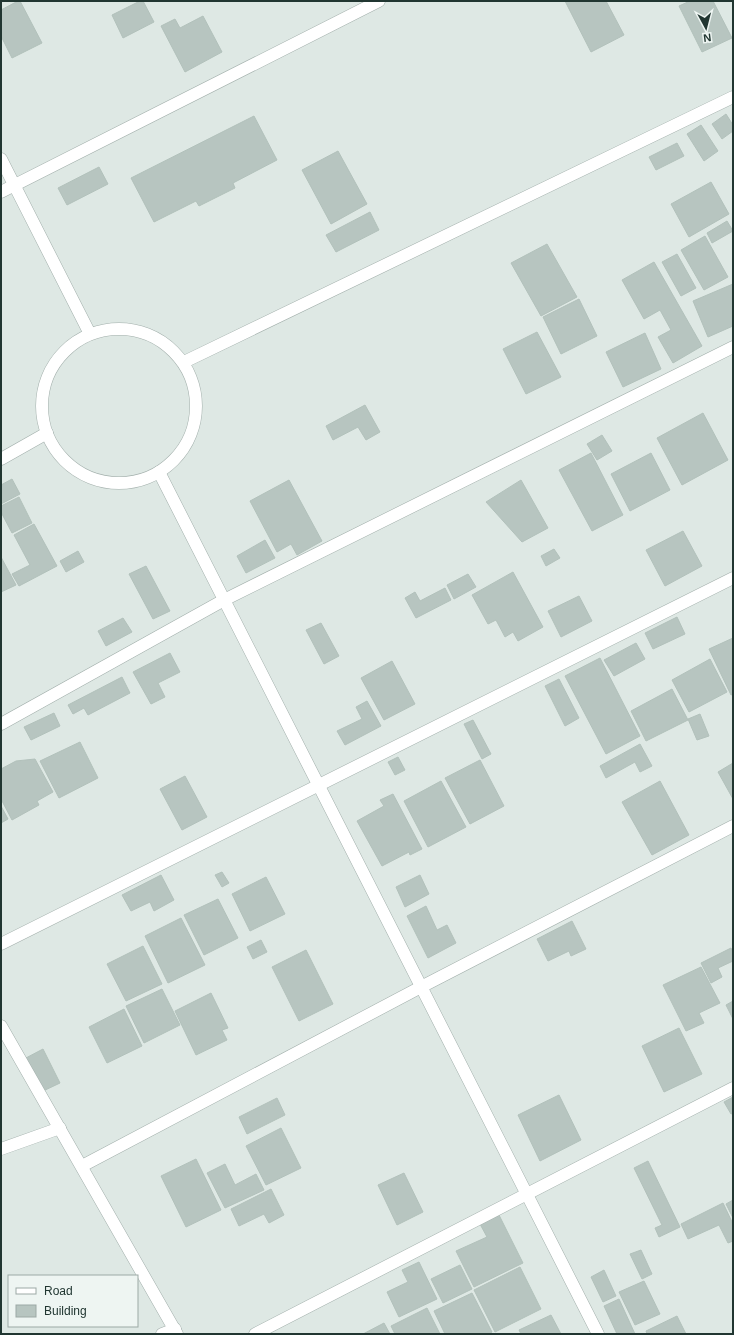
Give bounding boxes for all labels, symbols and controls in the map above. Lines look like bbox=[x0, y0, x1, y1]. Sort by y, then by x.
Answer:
north arrow bbox=[686, 8, 726, 48]
text: N bbox=[702, 31, 712, 44]
legend bbox=[8, 1275, 138, 1327]
text: Road bbox=[44, 1284, 73, 1298]
text: Building bbox=[44, 1304, 87, 1318]

